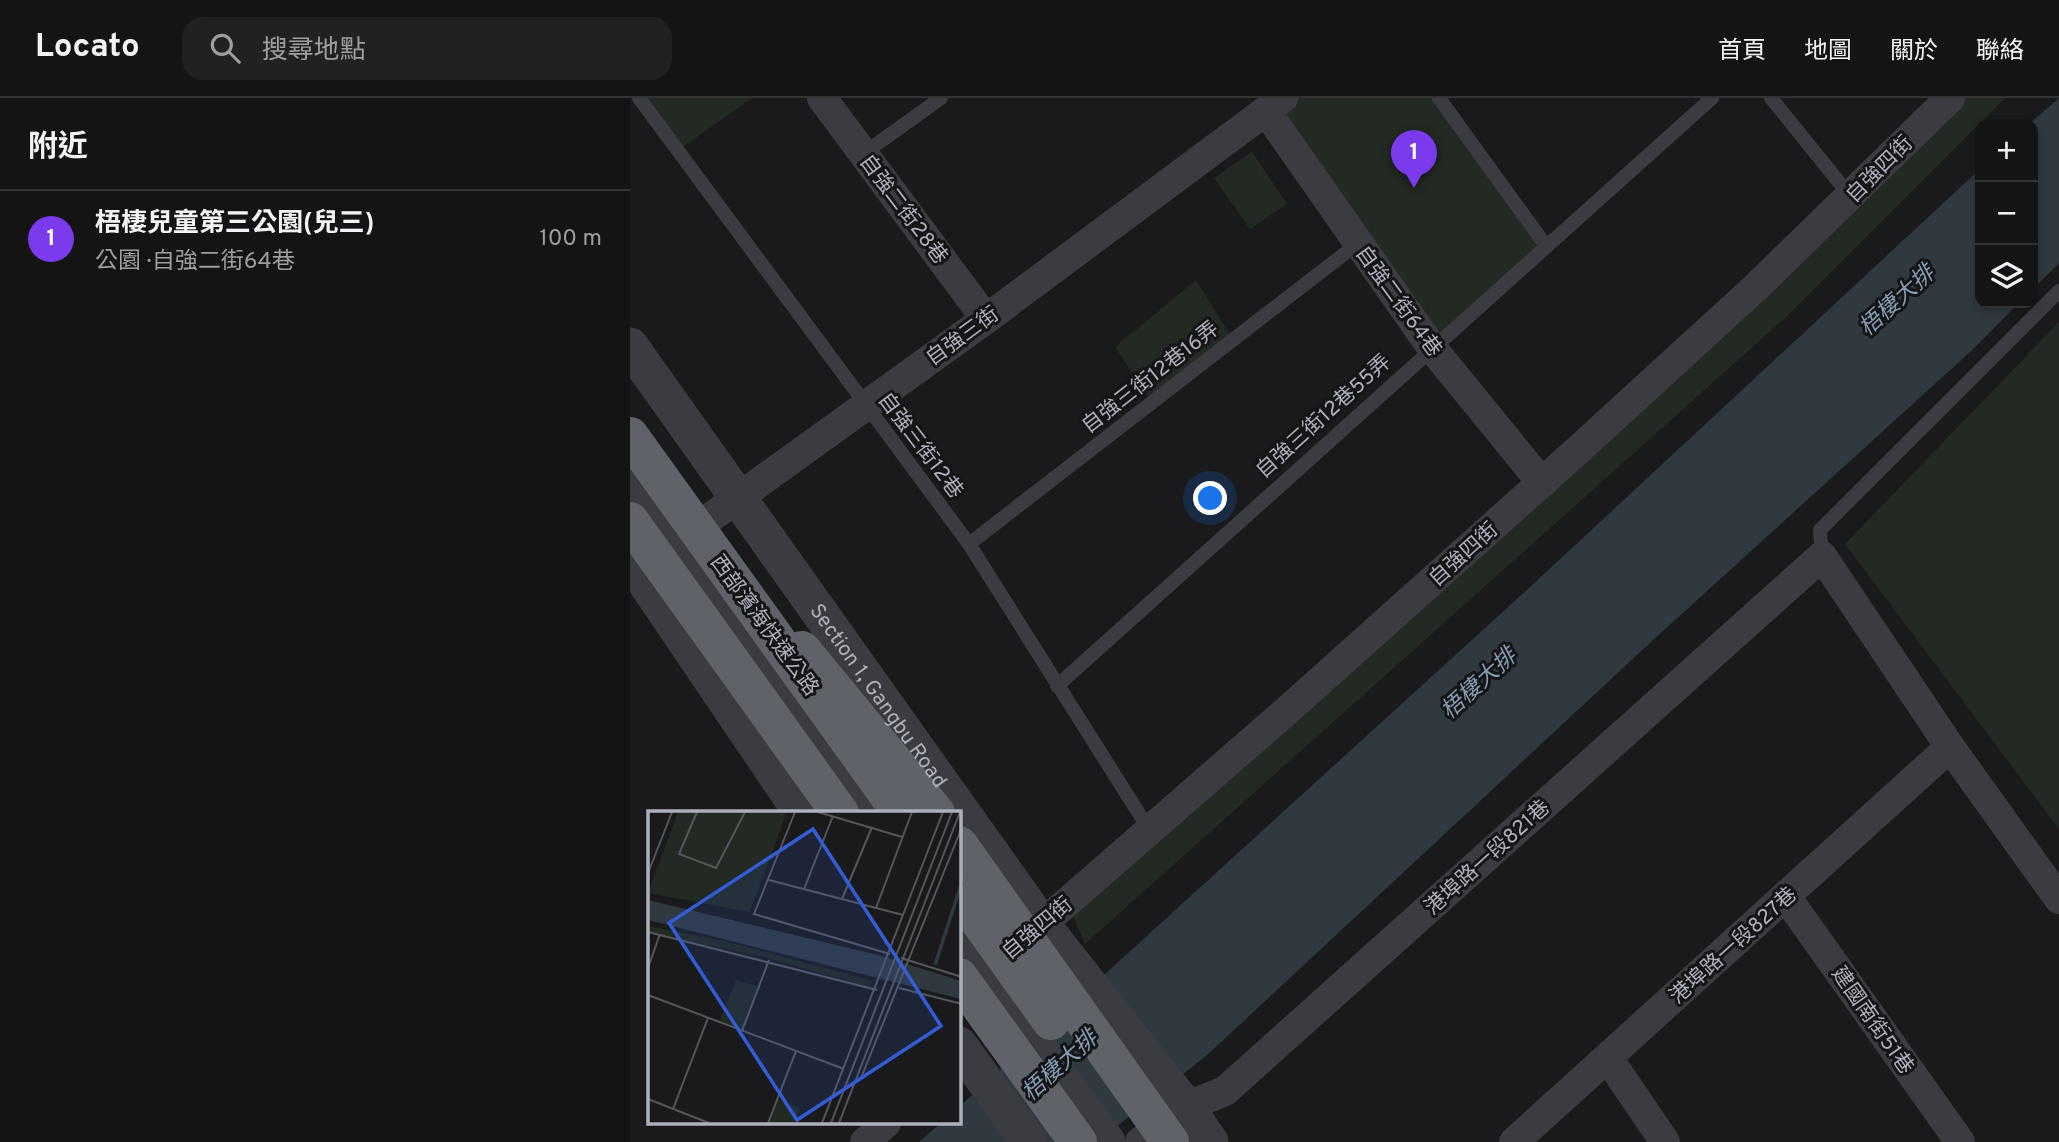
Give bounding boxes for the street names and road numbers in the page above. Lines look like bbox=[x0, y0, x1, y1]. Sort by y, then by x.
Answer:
street label: 自強四街 bbox=[1841, 131, 1919, 209]
street label: 自強二街28巷 bbox=[853, 150, 953, 270]
street label: 自強二街64巷 bbox=[1348, 241, 1447, 363]
street label: 自強三街 bbox=[921, 302, 1005, 373]
street label: 自強三街12巷16弄 bbox=[1077, 316, 1225, 440]
street label: 自強三街12巷55弄 bbox=[1251, 349, 1397, 485]
street label: 自強三街12巷 bbox=[871, 388, 968, 504]
street label: 自強四街 bbox=[1424, 517, 1504, 593]
street label: 西部濱海快速公路 bbox=[703, 550, 824, 702]
street label: Section 1, Gangbu Road bbox=[803, 599, 952, 794]
street label: 港埠路一段821巷 bbox=[1420, 795, 1556, 921]
street label: 港埠路一段827巷 bbox=[1665, 882, 1803, 1010]
street label: 自強四街 bbox=[997, 892, 1079, 966]
street label: 建國南街51巷 bbox=[1825, 962, 1919, 1080]

